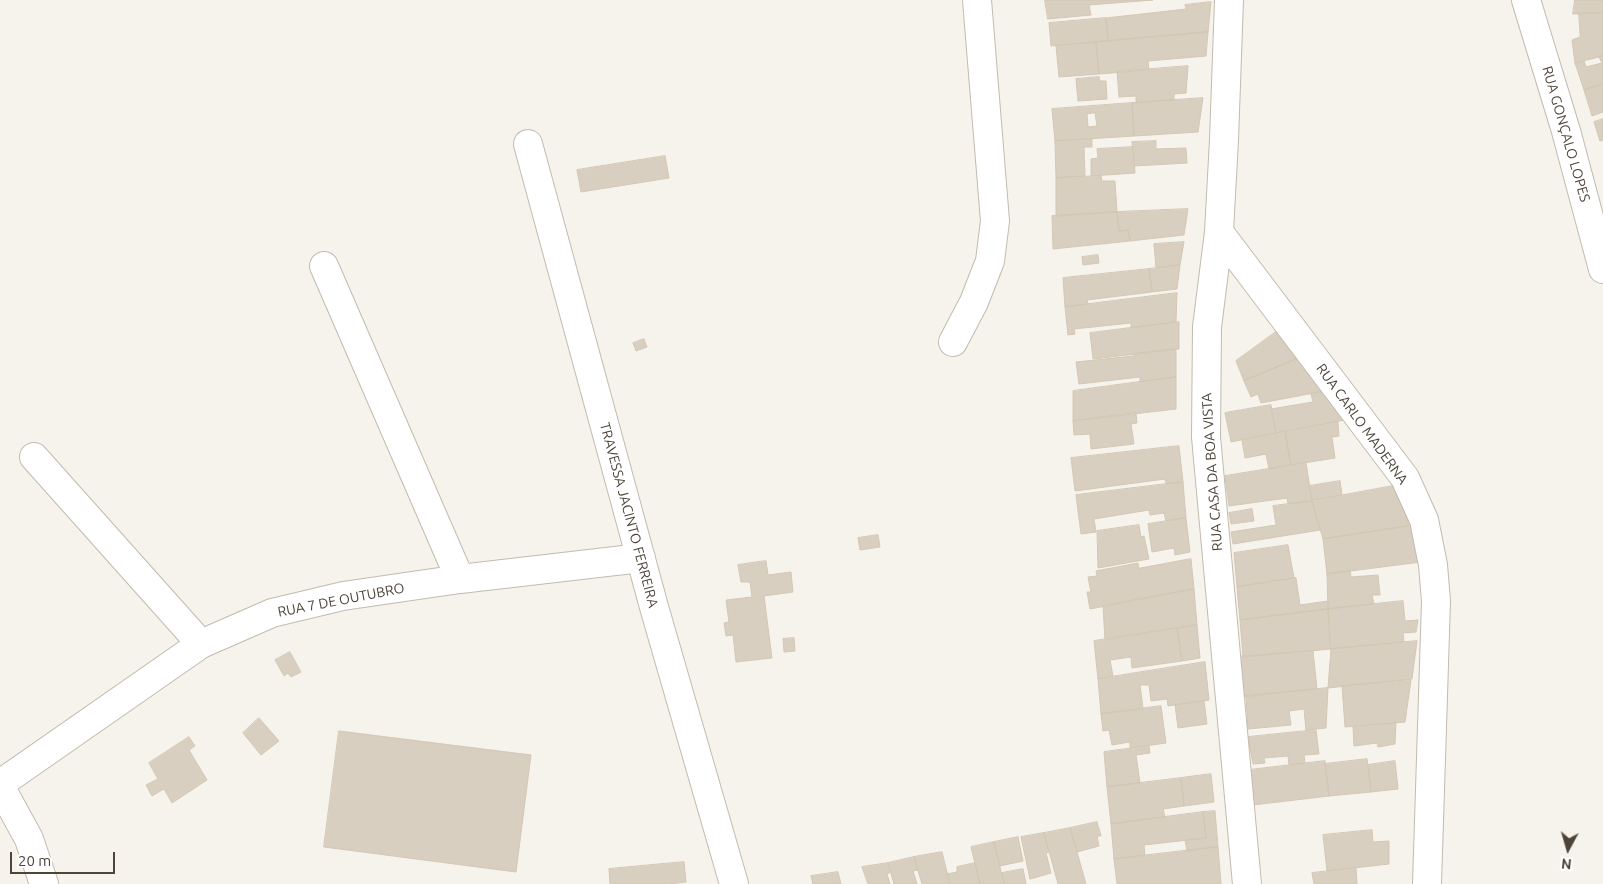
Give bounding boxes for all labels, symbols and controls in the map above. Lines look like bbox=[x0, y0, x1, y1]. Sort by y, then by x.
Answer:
street label: RUA GONÇALO LOPES bbox=[1539, 64, 1593, 204]
street label: RUA CARLO MADERNA bbox=[1313, 360, 1411, 488]
street label: RUA CASA DA BOA VISTA bbox=[1198, 392, 1226, 552]
street label: TRAVESSA JACINTO FERREIRA bbox=[596, 421, 662, 609]
street label: RUA 7 DE OUTUBRO bbox=[276, 579, 406, 621]
north arrow bbox=[1543, 824, 1593, 874]
scale bar bbox=[12, 842, 118, 874]
text: 20 m bbox=[18, 852, 51, 869]
text: N bbox=[1560, 855, 1572, 872]

